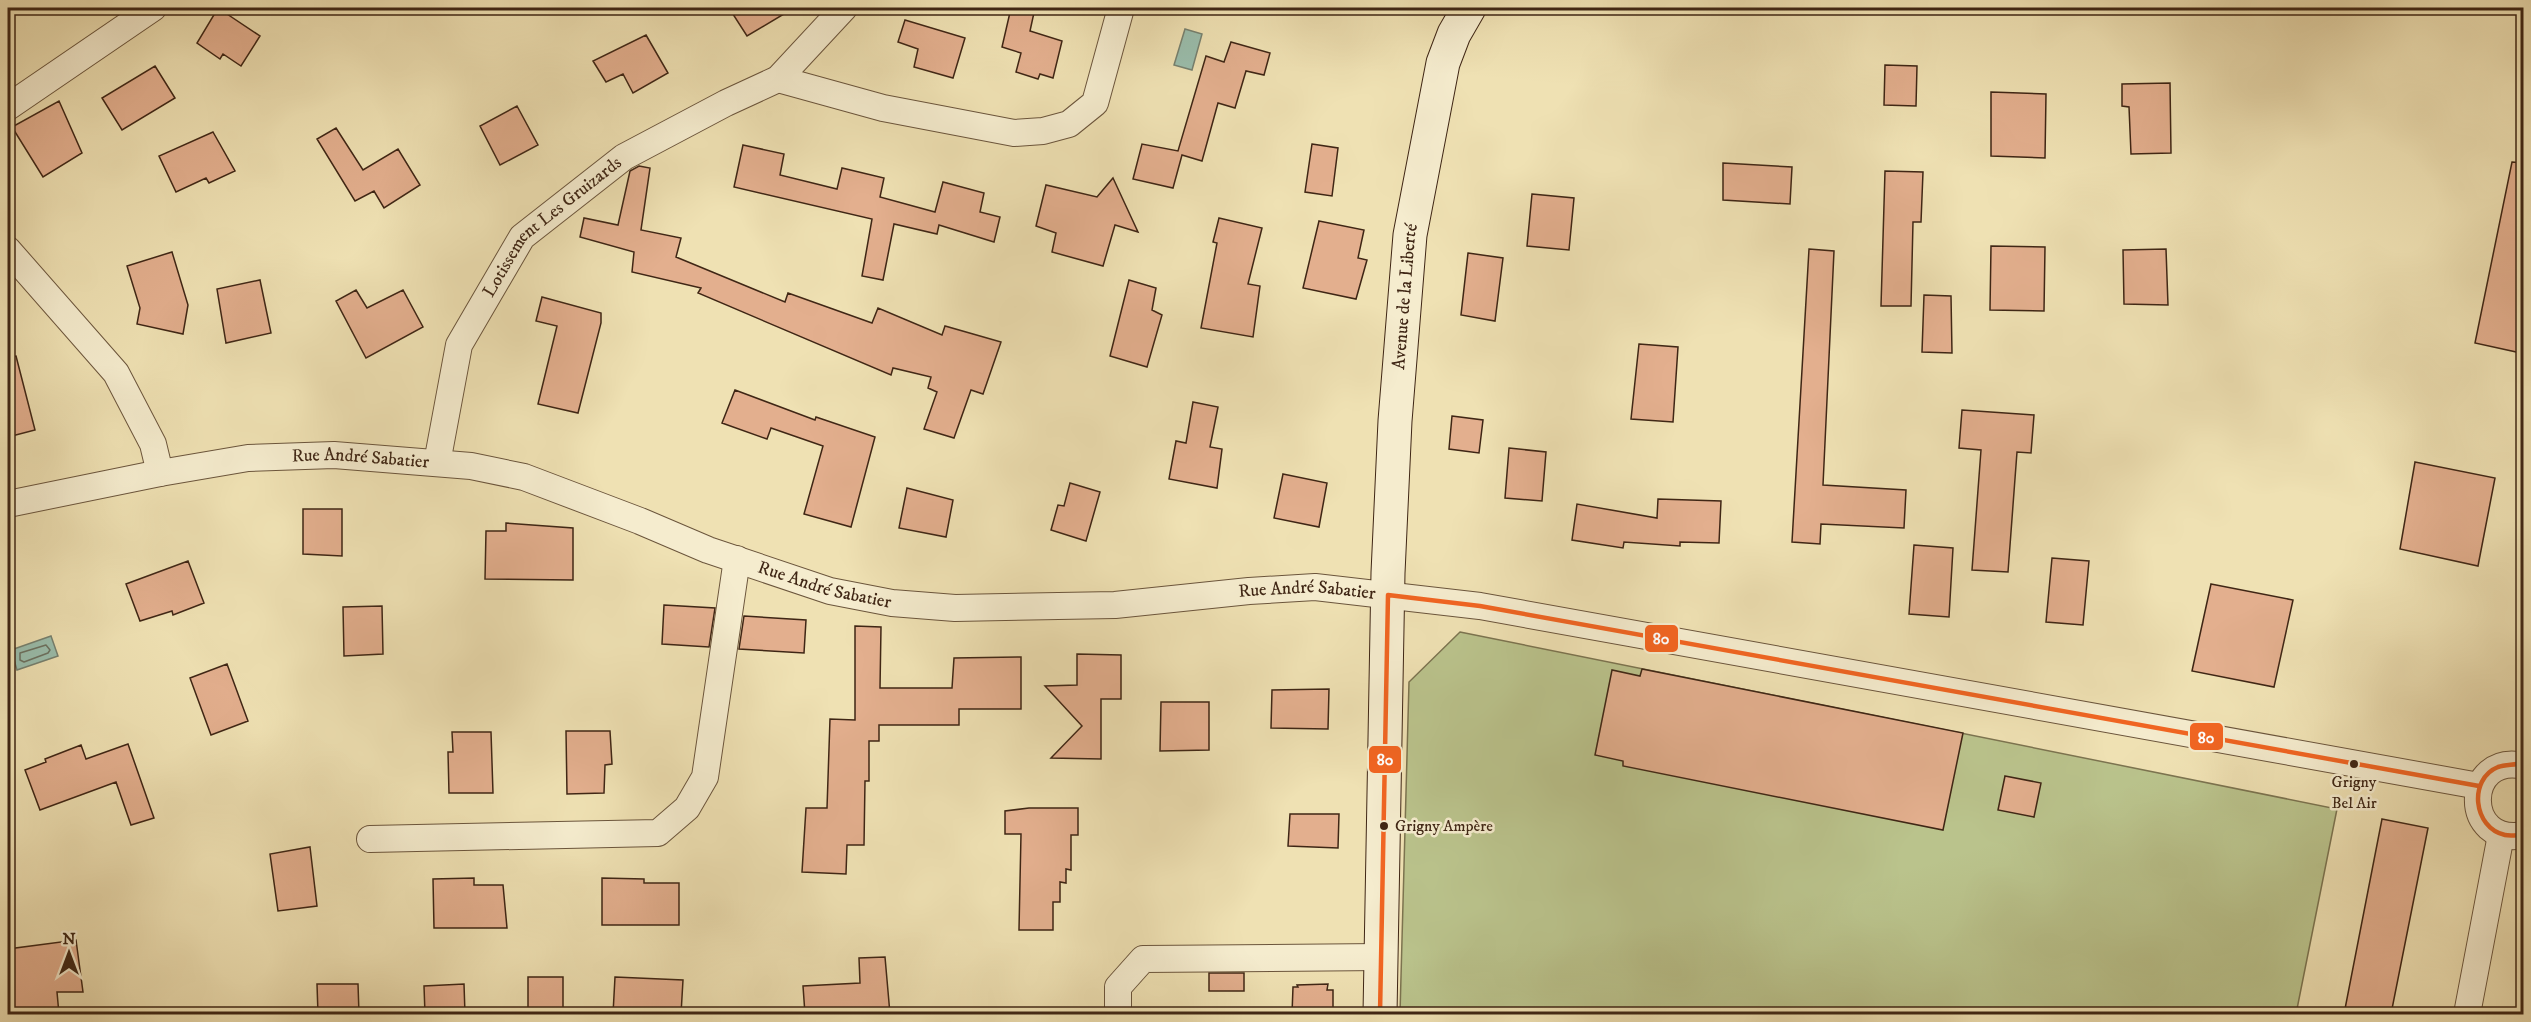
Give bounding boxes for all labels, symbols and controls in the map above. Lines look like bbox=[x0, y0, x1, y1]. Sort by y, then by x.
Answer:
street label: Lotissement Les Gruizards bbox=[478, 152, 626, 301]
street label: Avenue de la Liberté bbox=[1388, 221, 1423, 371]
street label: Rue André Sabatier bbox=[291, 444, 430, 474]
street label: Rue André Sabatier bbox=[755, 557, 893, 614]
street label: Rue André Sabatier bbox=[1237, 576, 1377, 605]
line badge: 80 bbox=[1644, 624, 1679, 653]
text: 80 bbox=[1653, 629, 1670, 649]
line badge: 80 bbox=[2189, 722, 2224, 751]
text: 80 bbox=[2198, 728, 2215, 748]
line badge: 80 bbox=[1368, 745, 1402, 774]
text: 80 bbox=[1377, 750, 1394, 770]
marker: Grigny Bel Air bbox=[2348, 758, 2360, 770]
place label: Grigny Bel Air bbox=[2331, 772, 2377, 813]
place label: Grigny Ampère bbox=[1395, 816, 1493, 836]
marker: Grigny Ampère bbox=[1378, 820, 1390, 832]
north arrow bbox=[39, 923, 99, 983]
text: N bbox=[62, 929, 76, 949]

